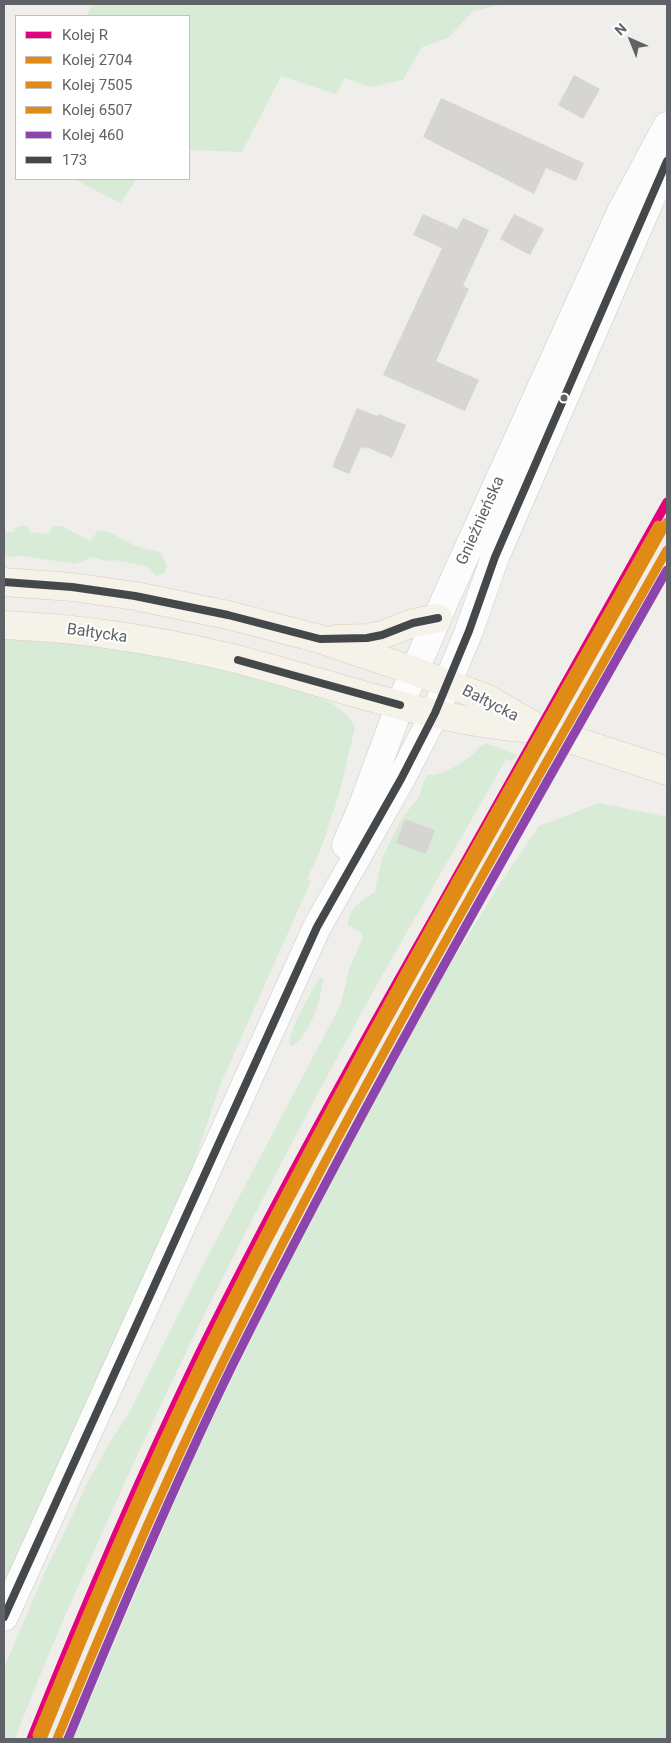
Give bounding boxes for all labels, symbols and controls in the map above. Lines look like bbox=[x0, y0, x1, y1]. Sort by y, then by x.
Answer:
legend bbox=[15, 15, 190, 180]
north arrow bbox=[606, 15, 656, 65]
text: N bbox=[611, 20, 630, 38]
text: Kolej R bbox=[62, 26, 108, 44]
text: Kolej 2704 bbox=[62, 51, 132, 69]
text: Kolej 7505 bbox=[62, 76, 132, 94]
text: Kolej 6507 bbox=[62, 101, 132, 119]
text: Kolej 460 bbox=[62, 126, 124, 144]
text: 173 bbox=[62, 151, 87, 169]
unlabelled marker bbox=[559, 393, 569, 403]
street label: Gnieźnieńska bbox=[453, 474, 509, 568]
street label: Bałtycka bbox=[66, 620, 128, 648]
street label: Bałtycka bbox=[459, 682, 521, 726]

